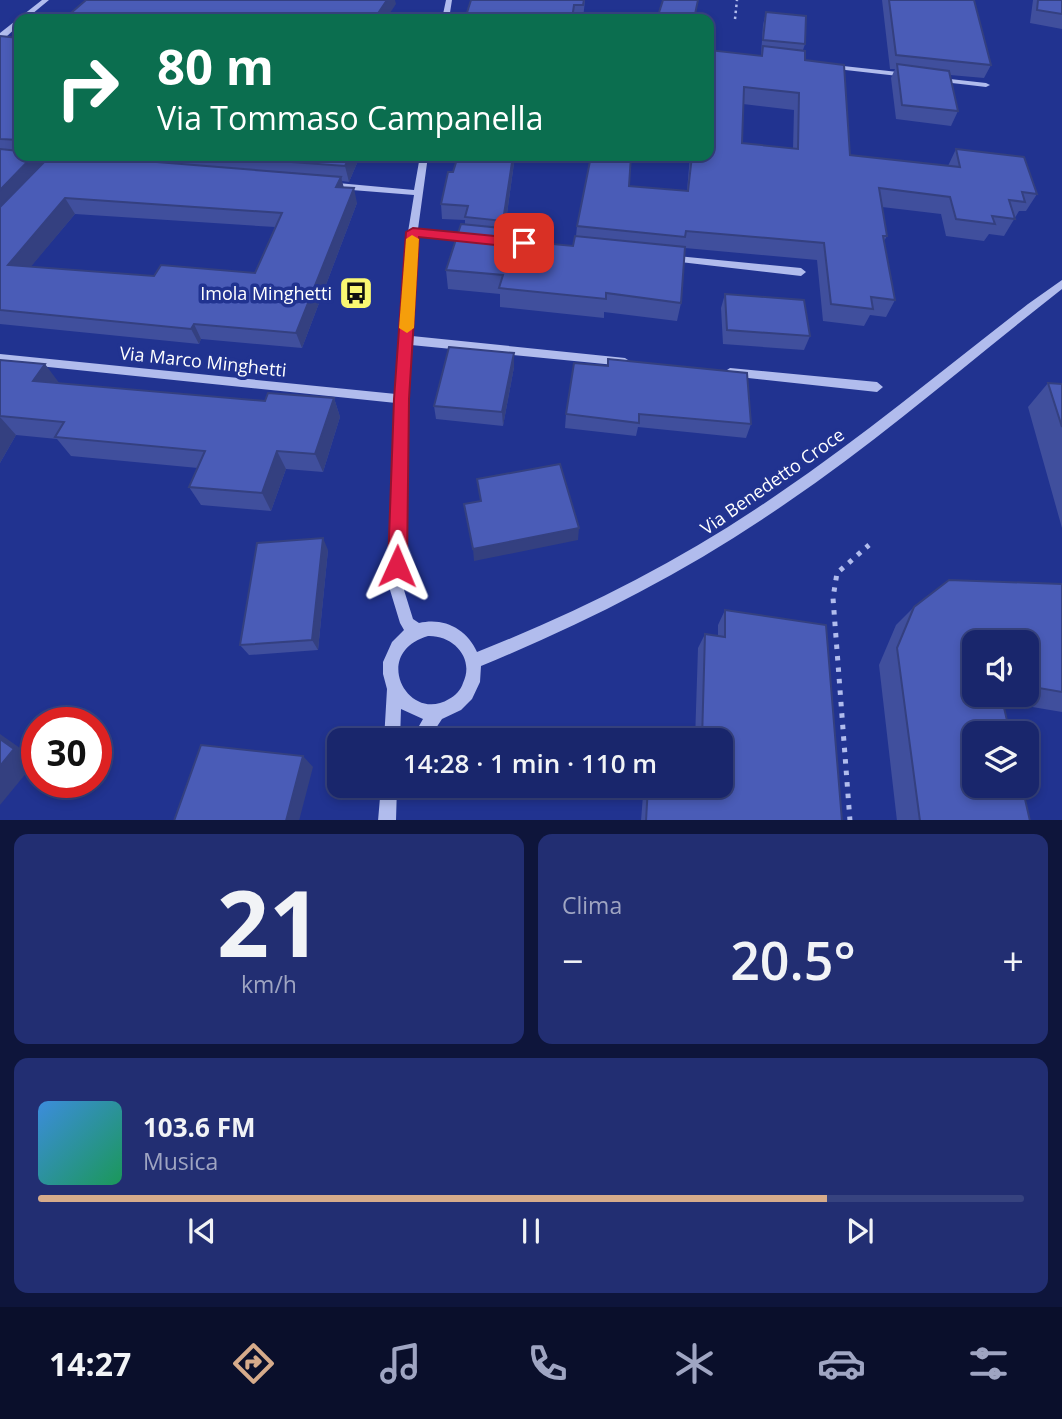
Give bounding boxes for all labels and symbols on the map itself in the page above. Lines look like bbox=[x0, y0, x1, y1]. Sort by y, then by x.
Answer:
pin bbox=[494, 213, 554, 273]
bus stop icon: Imola Minghetti bbox=[337, 274, 375, 312]
place label: Imola Minghetti bbox=[200, 281, 332, 305]
street label: Via Marco Minghetti bbox=[118, 340, 288, 382]
street label: Via Benedetto Croce bbox=[695, 422, 849, 540]
position arrow bbox=[360, 529, 434, 603]
speed limit sign: 30 bbox=[21, 707, 112, 798]

